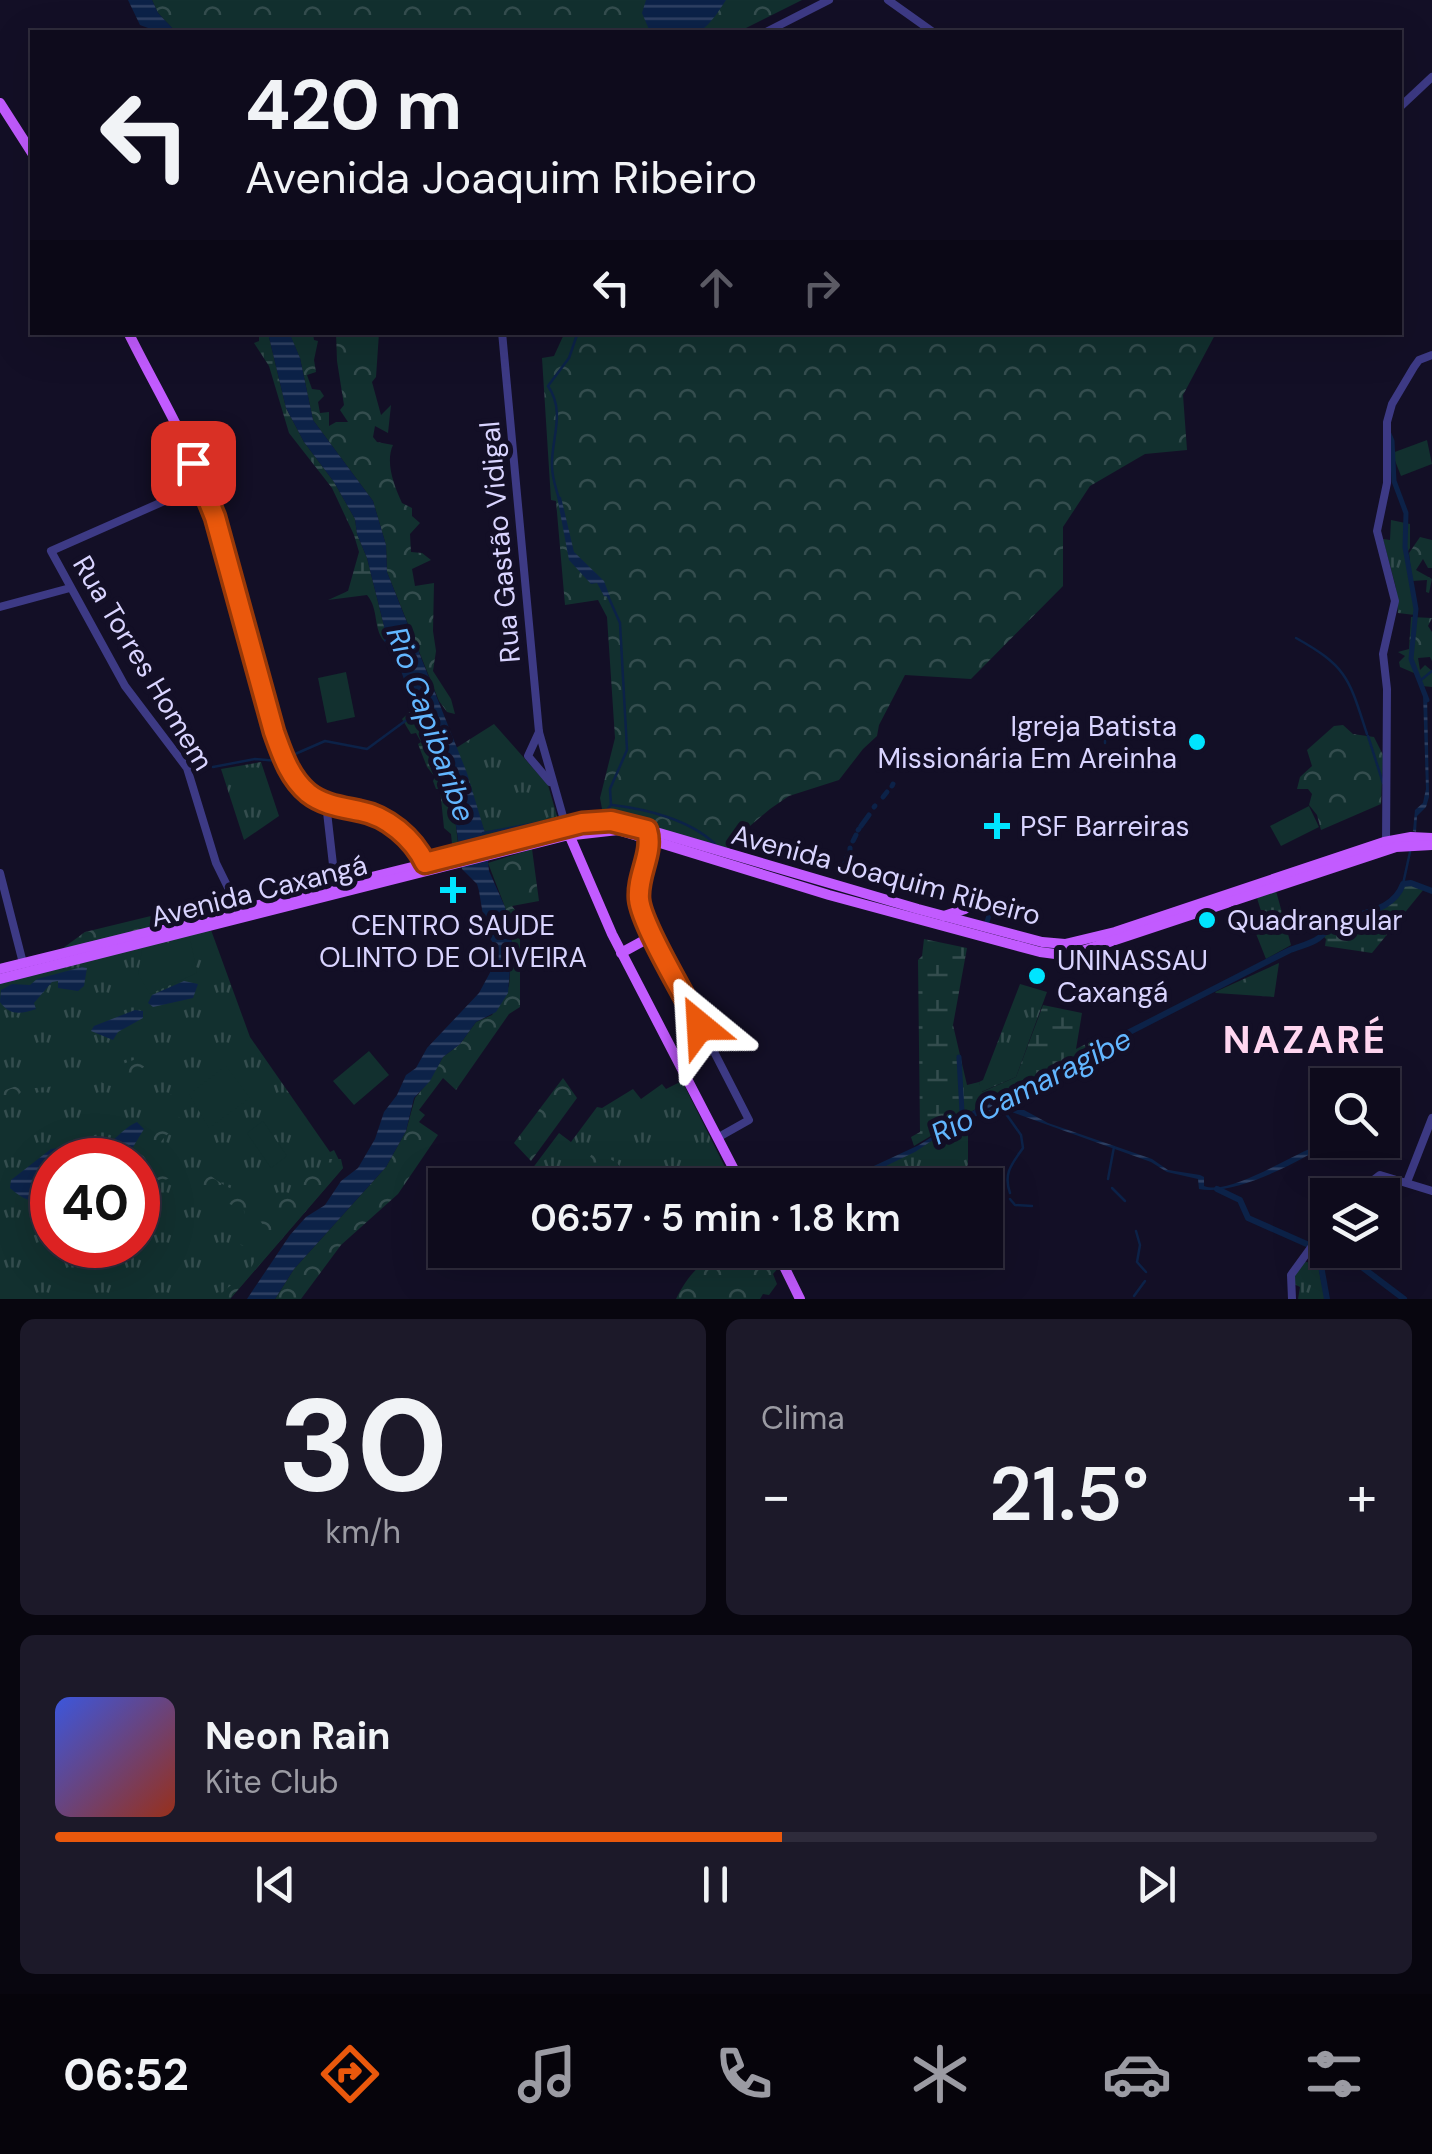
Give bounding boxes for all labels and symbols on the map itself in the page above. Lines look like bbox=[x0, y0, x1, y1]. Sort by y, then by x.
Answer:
street label: Rua Gastão Vidigal bbox=[471, 420, 529, 664]
pin bbox=[151, 421, 236, 506]
street label: Rua Torres Homem bbox=[64, 549, 222, 777]
water label: Rio Capibaribe bbox=[378, 621, 484, 827]
place label: Igreja Batista Missionária Em Areinha bbox=[878, 708, 1177, 777]
marker: Igreja Batista Missionária Em Areinha bbox=[1186, 731, 1208, 753]
place label: PSF Barreiras bbox=[1020, 808, 1190, 845]
marker: PSF Barreiras bbox=[984, 813, 1010, 839]
street label: Avenida Joaquim Ribeiro bbox=[727, 816, 1045, 934]
street label: Avenida Caxangá bbox=[147, 846, 371, 936]
marker: CENTRO SAUDE OLINTO DE OLIVEIRA bbox=[440, 877, 466, 903]
place label: Quadrangular bbox=[1227, 902, 1403, 939]
place label: CENTRO SAUDE OLINTO DE OLIVEIRA bbox=[319, 907, 587, 976]
marker: Quadrangular bbox=[1196, 909, 1218, 931]
place label: UNINASSAU Caxangá bbox=[1057, 942, 1208, 1011]
marker: UNINASSAU Caxangá bbox=[1026, 965, 1048, 987]
position arrow bbox=[648, 974, 752, 1078]
district label: NAZARÉ bbox=[1223, 1015, 1387, 1065]
water label: Rio Camaragibe bbox=[924, 1019, 1138, 1153]
speed limit sign: 40 bbox=[30, 1138, 160, 1268]

